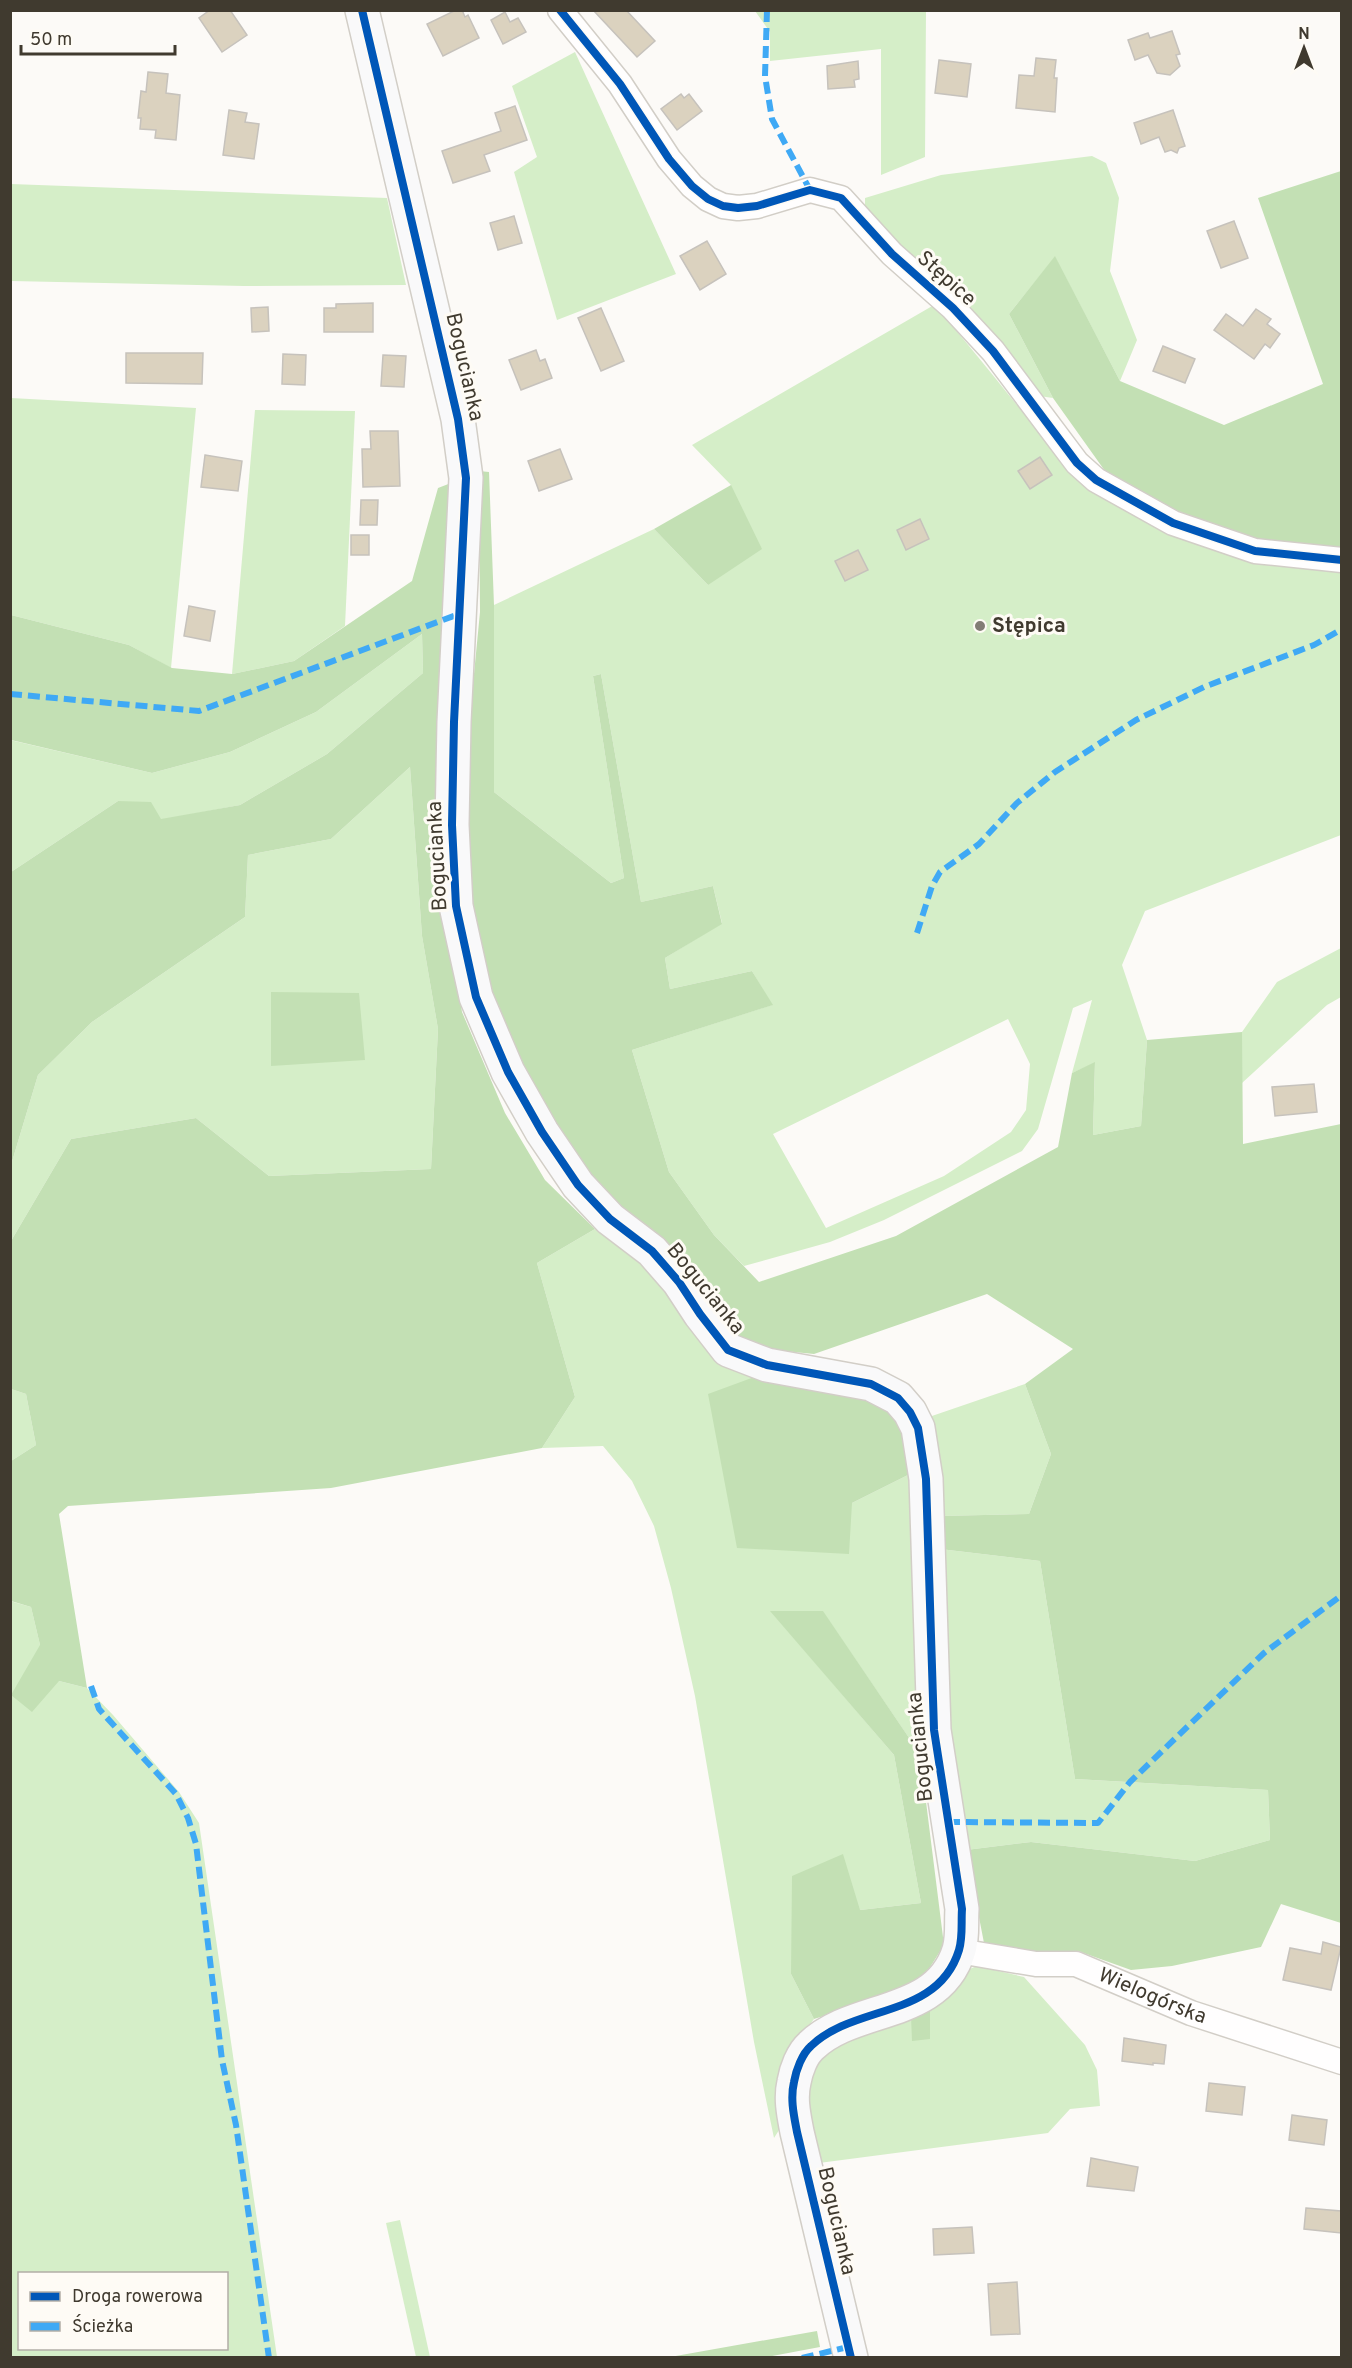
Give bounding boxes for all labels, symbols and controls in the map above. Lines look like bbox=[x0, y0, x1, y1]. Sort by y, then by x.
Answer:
scale bar bbox=[21, 18, 176, 56]
north arrow bbox=[1274, 18, 1334, 78]
text: N bbox=[1298, 25, 1310, 45]
text: 50 m bbox=[30, 29, 72, 52]
street label: Stępice bbox=[911, 245, 981, 313]
street label: Bogucianka bbox=[438, 310, 490, 424]
place label: Stępica bbox=[992, 613, 1066, 640]
marker: Stępica bbox=[973, 619, 987, 633]
street label: Bogucianka bbox=[422, 800, 454, 912]
street label: Bogucianka bbox=[660, 1238, 750, 1340]
street label: Bogucianka bbox=[902, 1691, 940, 1803]
street label: Wielogórska bbox=[1094, 1962, 1210, 2031]
street label: Bogucianka bbox=[810, 2164, 862, 2278]
legend bbox=[18, 2272, 228, 2350]
text: Droga rowerowa bbox=[72, 2286, 203, 2309]
text: Ścieżka bbox=[72, 2314, 133, 2339]

